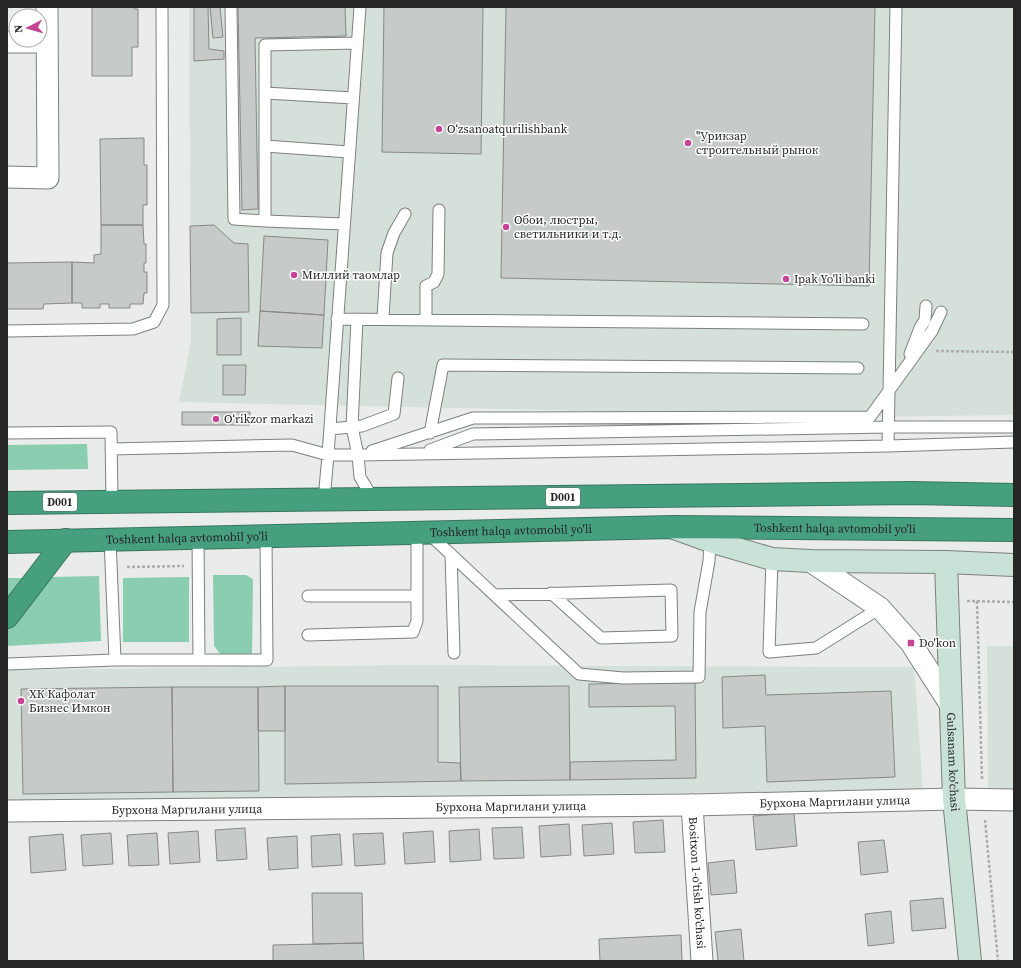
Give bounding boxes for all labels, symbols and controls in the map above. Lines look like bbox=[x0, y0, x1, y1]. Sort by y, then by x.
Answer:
north arrow bbox=[8, 8, 48, 48]
text: N bbox=[11, 24, 26, 34]
place label: Oʻzsanoatqurilishbank bbox=[447, 121, 568, 137]
marker: Oʻzsanoatqurilishbank bbox=[434, 124, 444, 134]
place label: "Урикзар строительный рынок bbox=[696, 128, 819, 158]
marker: "Урикзар строительный рынок bbox=[683, 138, 693, 148]
place label: Обои, люстры, светильники и т.д. bbox=[514, 212, 622, 242]
marker: Обои, люстры, светильники и т.д. bbox=[501, 222, 511, 232]
place label: Миллий таомлар bbox=[302, 267, 400, 283]
marker: Миллий таомлар bbox=[289, 270, 299, 280]
place label: Ipak Yo'li banki bbox=[794, 271, 876, 287]
marker: Ipak Yo'li banki bbox=[781, 274, 791, 284]
place label: Oʻrikzor markazi bbox=[224, 411, 314, 427]
marker: Oʻrikzor markazi bbox=[211, 414, 221, 424]
road number: D001 bbox=[546, 488, 580, 506]
road number: D001 bbox=[43, 493, 77, 511]
street label: Toshkent halqa avtomobil yo'li bbox=[754, 520, 916, 537]
street label: Toshkent halqa avtomobil yo'li bbox=[430, 521, 593, 540]
street label: Toshkent halqa avtomobil yo'li bbox=[106, 528, 269, 548]
place label: Do'kon bbox=[919, 635, 956, 651]
marker: Do'kon bbox=[906, 638, 916, 648]
place label: ХК Кафолат Бизнес Имкон bbox=[29, 686, 111, 716]
marker: ХК Кафолат Бизнес Имкон bbox=[16, 696, 26, 706]
street label: Gulsanam ko'chasi bbox=[943, 712, 963, 813]
street label: Бурхона Маргилани улица bbox=[759, 792, 911, 811]
street label: Бурхона Маргилани улица bbox=[435, 798, 587, 815]
street label: Бурхона Маргилани улица bbox=[112, 801, 263, 818]
street label: Bositxon 1-o'tish ko'chasi bbox=[685, 816, 709, 950]

